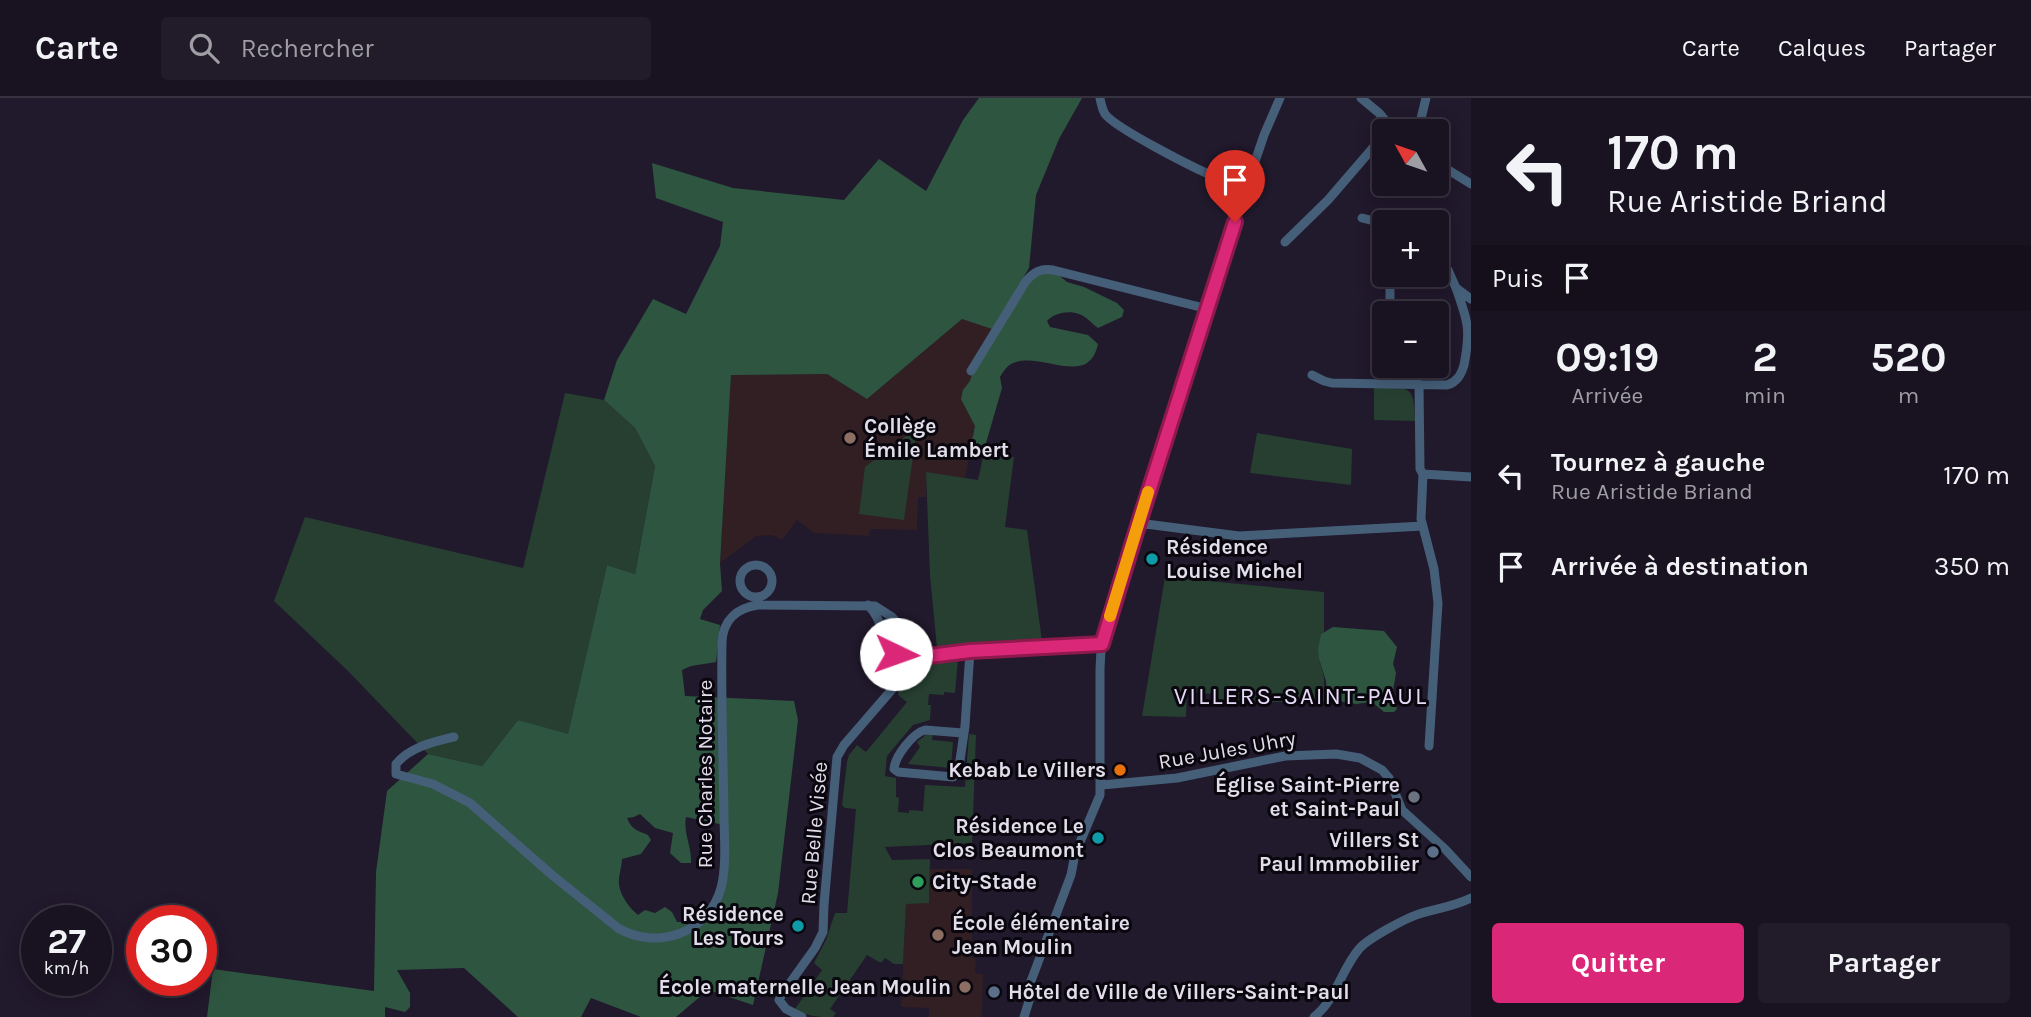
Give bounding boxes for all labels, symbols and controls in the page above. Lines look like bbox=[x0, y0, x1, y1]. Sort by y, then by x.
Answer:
search box bbox=[161, 17, 651, 80]
text: Carte bbox=[35, 29, 119, 67]
icon: search bbox=[185, 29, 223, 67]
text: Rechercher bbox=[241, 33, 374, 64]
text: Carte bbox=[1682, 34, 1740, 62]
text: Calques bbox=[1778, 34, 1866, 62]
text: Partager bbox=[1904, 34, 1996, 62]
north arrow bbox=[1372, 119, 1449, 196]
map controls bbox=[1372, 119, 1449, 378]
text: 170 m bbox=[1607, 124, 1739, 181]
icon: left bbox=[1492, 126, 1583, 217]
pin bbox=[1205, 150, 1265, 222]
icon: arrive bbox=[1216, 161, 1254, 199]
text: Rue Aristide Briand bbox=[1607, 183, 1888, 220]
button: + bbox=[1372, 210, 1449, 287]
icon: arrive bbox=[1558, 259, 1596, 297]
text: Puis bbox=[1492, 263, 1544, 294]
button: − bbox=[1372, 301, 1449, 378]
text: 09:19 bbox=[1555, 332, 1659, 382]
text: 2 bbox=[1752, 332, 1778, 382]
text: 520 bbox=[1870, 332, 1947, 382]
text: Arrivée bbox=[1571, 382, 1643, 409]
text: min bbox=[1744, 382, 1786, 409]
text: m bbox=[1898, 382, 1919, 409]
place label: Collège Émile Lambert bbox=[864, 414, 1009, 462]
marker: Collège Émile Lambert bbox=[842, 430, 858, 446]
text: Tournez à gauche bbox=[1551, 447, 1765, 478]
icon: left bbox=[1492, 457, 1530, 495]
text: 170 m bbox=[1943, 460, 2010, 491]
text: Rue Aristide Briand bbox=[1551, 478, 1753, 505]
place label: Résidence Louise Michel bbox=[1166, 535, 1303, 583]
icon: arrive bbox=[1492, 548, 1530, 586]
marker: Résidence Louise Michel bbox=[1144, 551, 1160, 567]
text: Arrivée à destination bbox=[1551, 551, 1809, 582]
text: 350 m bbox=[1934, 551, 2010, 582]
position arrow bbox=[859, 617, 933, 691]
street label: Rue Charles Notaire bbox=[693, 680, 717, 868]
district label: VILLERS-SAINT-PAUL bbox=[1174, 682, 1428, 710]
street label: Rue Jules Uhry bbox=[1156, 726, 1298, 774]
place label: Kebab Le Villers bbox=[948, 758, 1106, 782]
street label: Rue Belle Visée bbox=[796, 761, 832, 905]
marker: Kebab Le Villers bbox=[1112, 762, 1128, 778]
place label: Église Saint-Pierre et Saint-Paul bbox=[1215, 771, 1400, 821]
marker: Église Saint-Pierre et Saint-Paul bbox=[1406, 789, 1422, 805]
place label: Résidence Le Clos Beaumont bbox=[933, 814, 1084, 862]
place label: Villers St Paul Immobilier bbox=[1259, 828, 1420, 876]
marker: Résidence Le Clos Beaumont bbox=[1090, 830, 1106, 846]
marker: Villers St Paul Immobilier bbox=[1425, 844, 1441, 860]
place label: City-Stade bbox=[932, 870, 1037, 894]
marker: City-Stade bbox=[910, 874, 926, 890]
place label: Résidence Les Tours bbox=[682, 902, 784, 950]
speed limit sign: 30 bbox=[126, 905, 217, 996]
place label: École élémentaire Jean Moulin bbox=[952, 909, 1130, 959]
marker: Résidence Les Tours bbox=[790, 918, 806, 934]
text: 27 bbox=[47, 921, 86, 962]
button: Quitter bbox=[1492, 923, 1744, 1003]
button: Partager bbox=[1758, 923, 2010, 1003]
marker: École élémentaire Jean Moulin bbox=[930, 927, 946, 943]
text: km/h bbox=[44, 957, 89, 979]
place label: École maternelle Jean Moulin bbox=[659, 973, 951, 999]
marker: École maternelle Jean Moulin bbox=[957, 979, 973, 995]
place label: Hôtel de Ville de Villers-Saint-Paul bbox=[1008, 980, 1350, 1004]
marker: Hôtel de Ville de Villers-Saint-Paul bbox=[986, 984, 1002, 1000]

